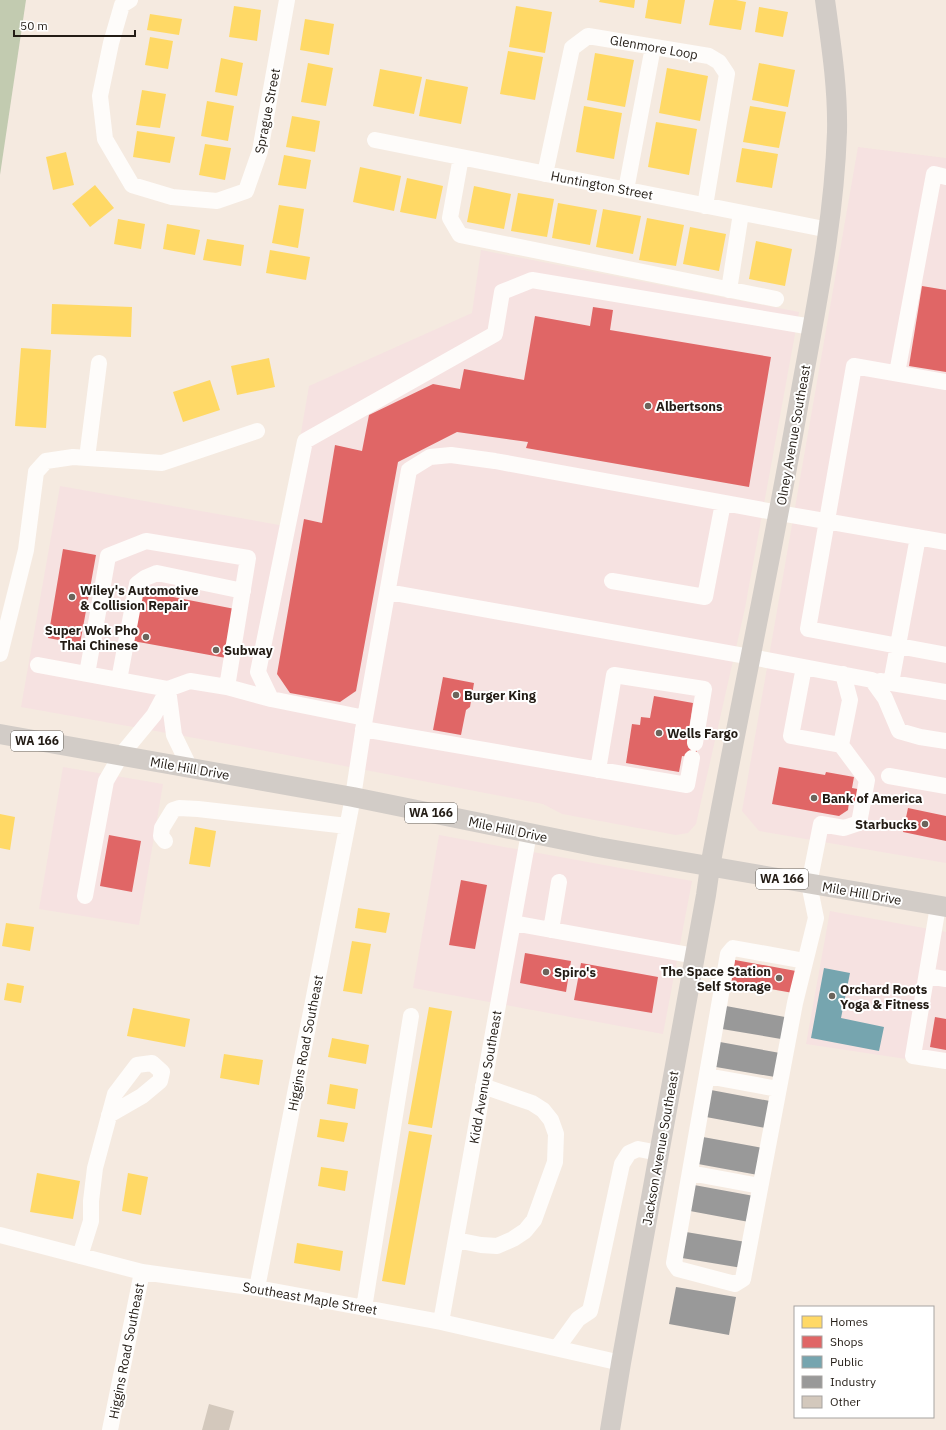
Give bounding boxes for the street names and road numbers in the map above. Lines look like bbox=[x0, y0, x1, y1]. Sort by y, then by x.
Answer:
street label: Glenmore Loop bbox=[609, 31, 699, 64]
street label: Sprague Street bbox=[251, 67, 284, 155]
street label: Huntington Street bbox=[549, 167, 655, 204]
street label: Olney Avenue Southeast bbox=[773, 364, 814, 507]
road number: WA 166 bbox=[11, 731, 63, 751]
street label: Mile Hill Drive bbox=[149, 753, 231, 784]
road number: WA 166 bbox=[405, 803, 457, 823]
street label: Mile Hill Drive bbox=[467, 813, 549, 846]
road number: WA 166 bbox=[756, 869, 808, 889]
street label: Mile Hill Drive bbox=[821, 878, 903, 909]
street label: Higgins Road Southeast bbox=[284, 974, 327, 1113]
street label: Kidd Avenue Southeast bbox=[465, 1009, 506, 1145]
street label: Jackson Avenue Southeast bbox=[639, 1070, 682, 1227]
street label: Southeast Maple Street bbox=[241, 1278, 379, 1319]
street label: Higgins Road Southeast bbox=[105, 1282, 148, 1421]

